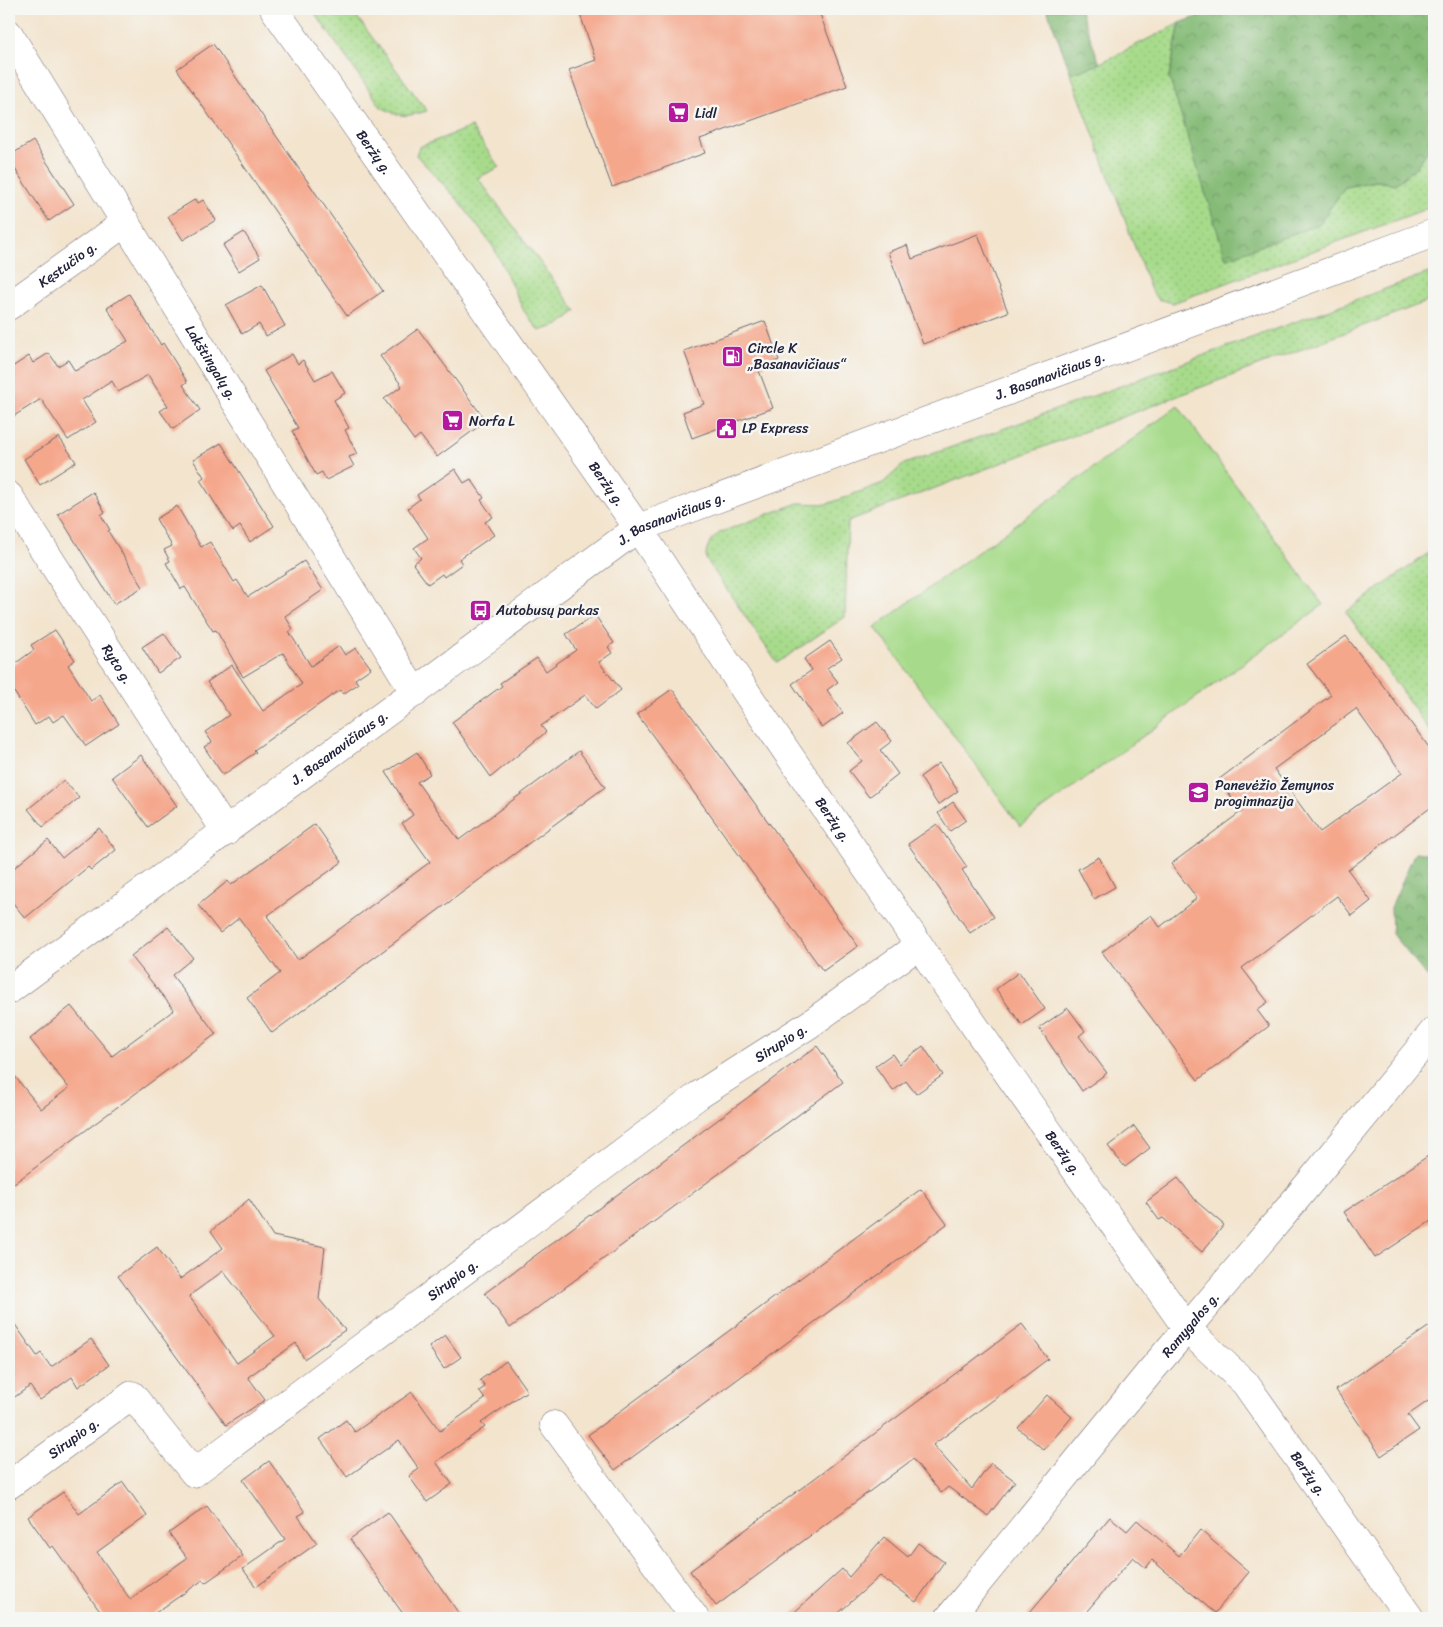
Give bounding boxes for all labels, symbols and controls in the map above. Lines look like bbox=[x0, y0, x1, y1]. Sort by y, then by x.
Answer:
supermarket icon: Lidl bbox=[667, 101, 691, 125]
place label: Lidl bbox=[695, 101, 718, 126]
street label: Beržų g. bbox=[350, 124, 399, 180]
street label: Kęstučio g. bbox=[32, 234, 103, 294]
street label: Lakštingalų g. bbox=[178, 320, 245, 406]
place label: Circle K „Basanavičiaus“ bbox=[747, 336, 847, 377]
street label: J. Basanavičiaus g. bbox=[991, 343, 1109, 407]
fuel station icon: Circle K „Basanavičiaus“ bbox=[720, 344, 744, 368]
supermarket icon: Norfa L bbox=[441, 409, 465, 433]
place label: Norfa L bbox=[469, 409, 515, 434]
public building icon: LP Express bbox=[714, 416, 738, 440]
place label: LP Express bbox=[742, 416, 809, 441]
street label: Beržų g. bbox=[582, 456, 632, 512]
street label: J. Basanavičiaus g. bbox=[611, 484, 729, 552]
bus stop icon: Autobusų parkas bbox=[468, 598, 492, 622]
place label: Autobusų parkas bbox=[495, 598, 599, 623]
street label: Ryto g. bbox=[95, 639, 140, 689]
street label: J. Basanavičiaus g. bbox=[285, 703, 393, 792]
place label: Panevėžio Žemynos progimnazija bbox=[1214, 773, 1335, 814]
school or university icon: Panevėžio Žemynos progimnazija bbox=[1187, 781, 1211, 805]
street label: Beržų g. bbox=[809, 792, 858, 848]
street label: Sirupio g. bbox=[749, 1016, 813, 1069]
street label: Beržų g. bbox=[1039, 1125, 1088, 1181]
street label: Sirupio g. bbox=[421, 1252, 484, 1307]
street label: Ramygalos g. bbox=[1155, 1286, 1226, 1363]
street label: Sirupio g. bbox=[42, 1410, 105, 1465]
street label: Beržų g. bbox=[1284, 1446, 1333, 1502]

